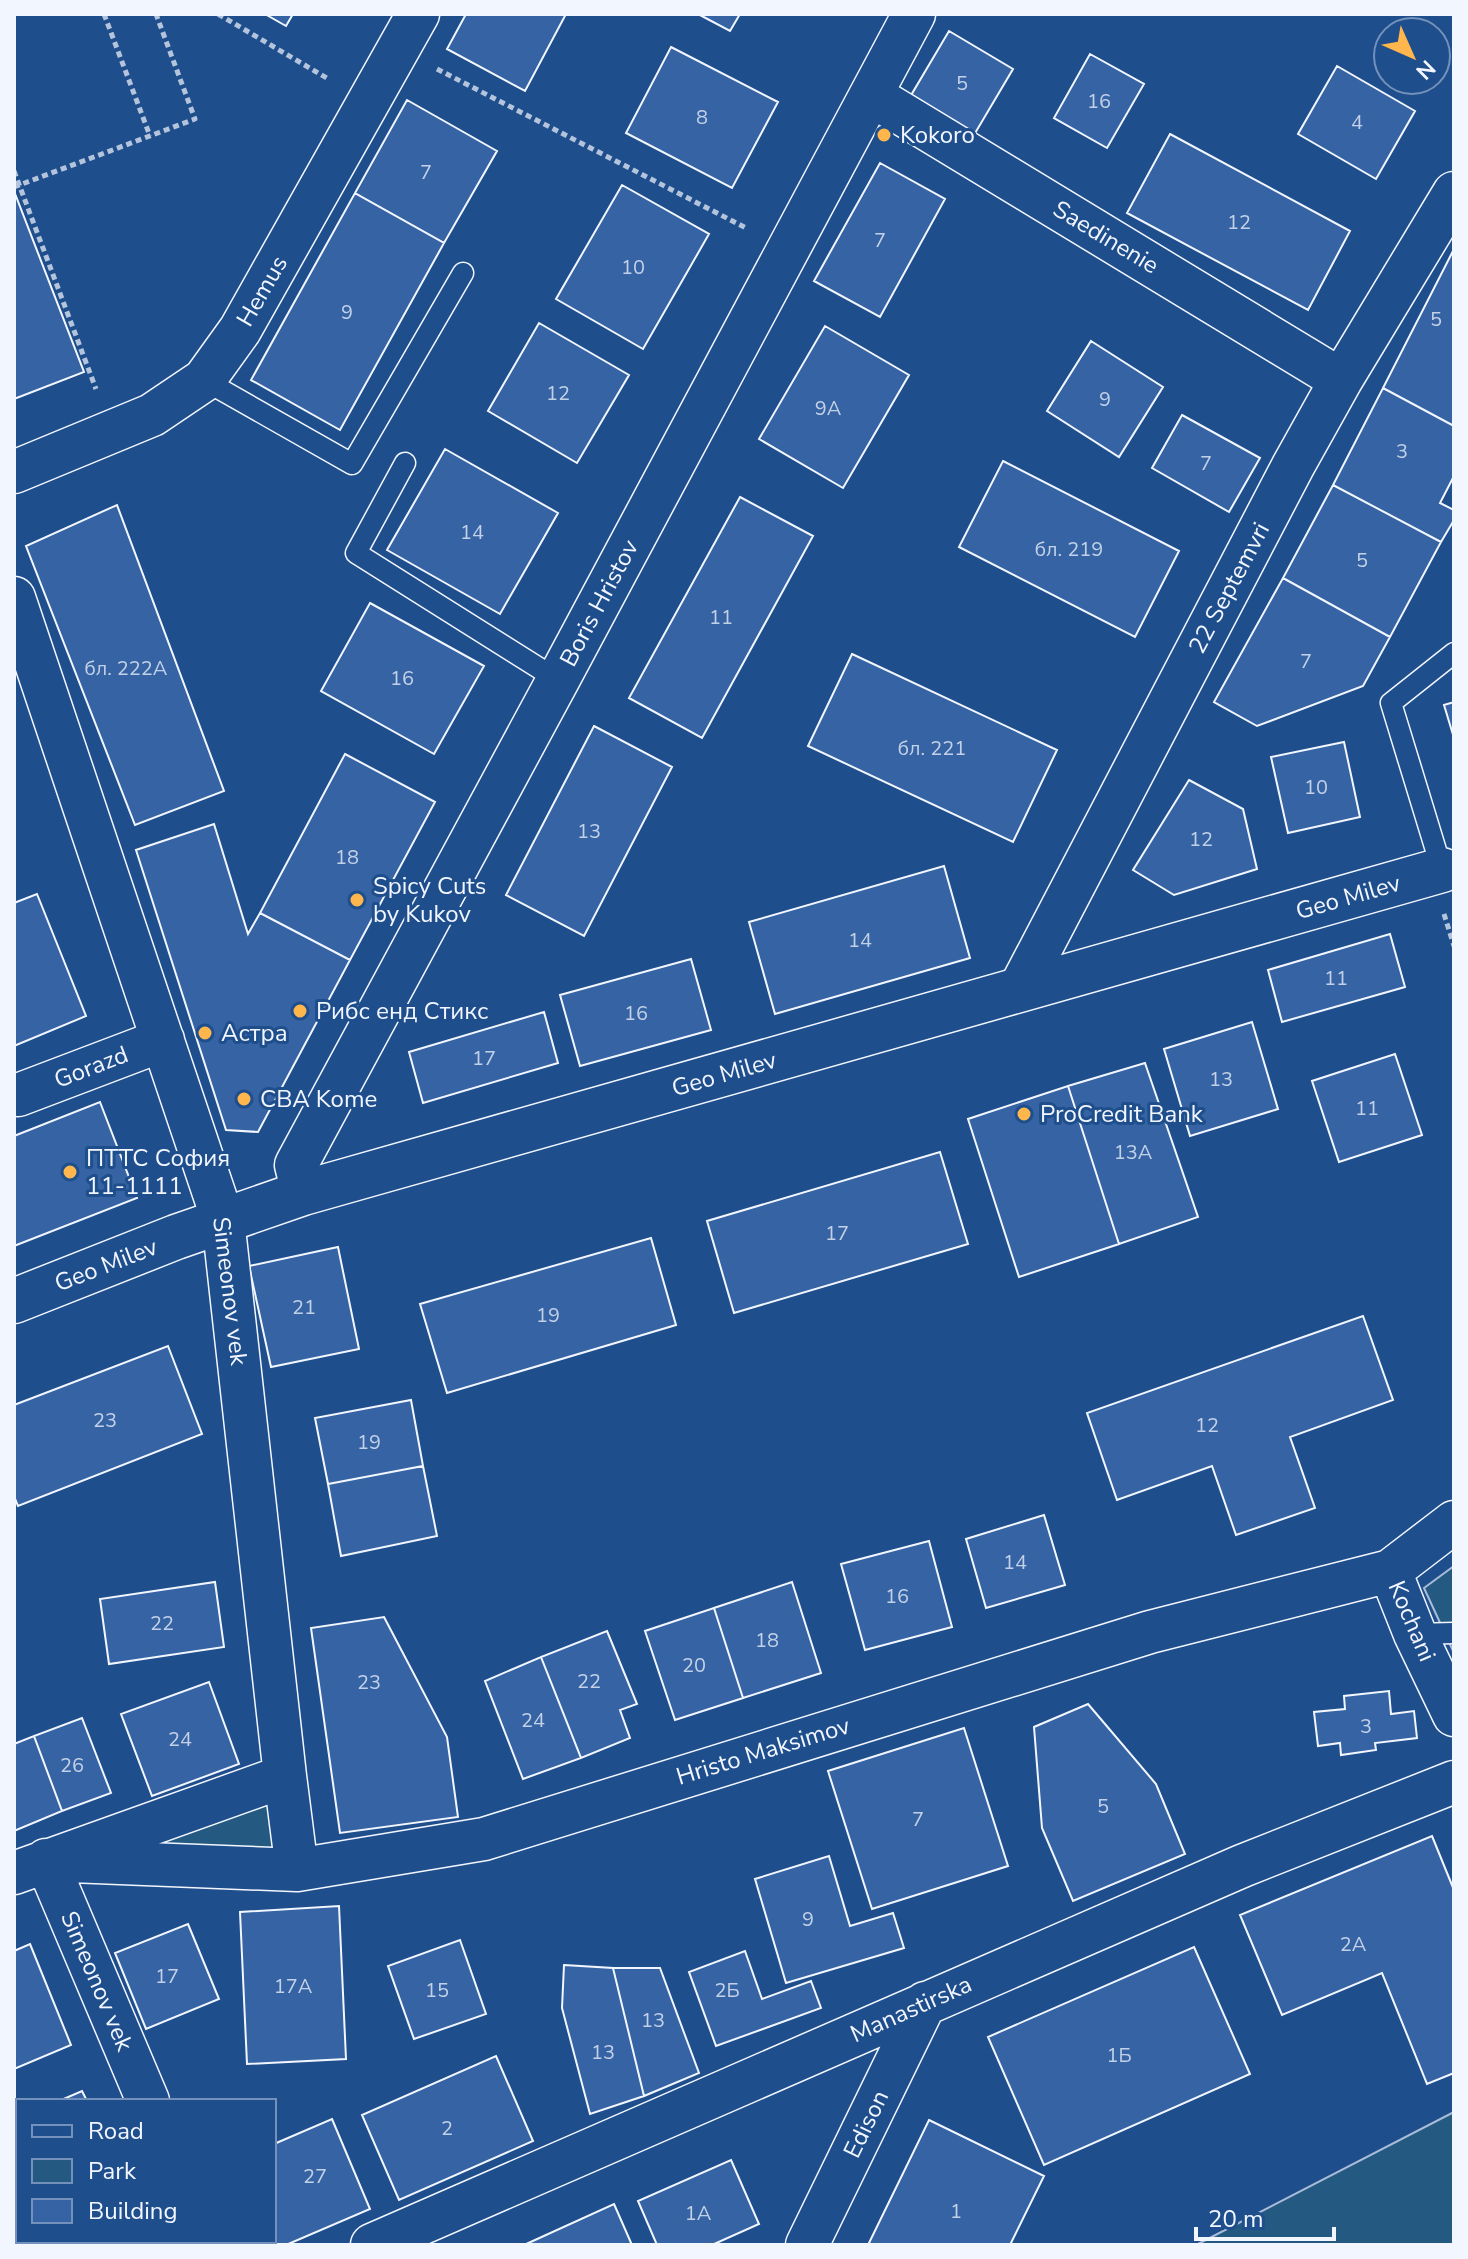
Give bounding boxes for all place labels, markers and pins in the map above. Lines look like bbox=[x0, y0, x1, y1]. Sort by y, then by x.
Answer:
place label: Kokoro bbox=[900, 119, 975, 151]
marker: Kokoro bbox=[875, 126, 893, 144]
place label: Spicy Cuts by Kukov bbox=[373, 870, 486, 930]
marker: Spicy Cuts by Kukov bbox=[348, 891, 366, 909]
place label: Рибс енд Стикс bbox=[316, 995, 488, 1027]
marker: Рибс енд Стикс bbox=[291, 1002, 309, 1020]
place label: Астра bbox=[221, 1017, 288, 1049]
marker: Астра bbox=[196, 1024, 214, 1042]
place label: CBA Kome bbox=[260, 1083, 377, 1115]
marker: CBA Kome bbox=[235, 1090, 253, 1108]
place label: ProCredit Bank bbox=[1040, 1098, 1204, 1130]
marker: ProCredit Bank bbox=[1015, 1105, 1033, 1123]
place label: ПТТС София 11-1111 bbox=[86, 1142, 230, 1202]
marker: ПТТС София 11-1111 bbox=[61, 1163, 79, 1181]

